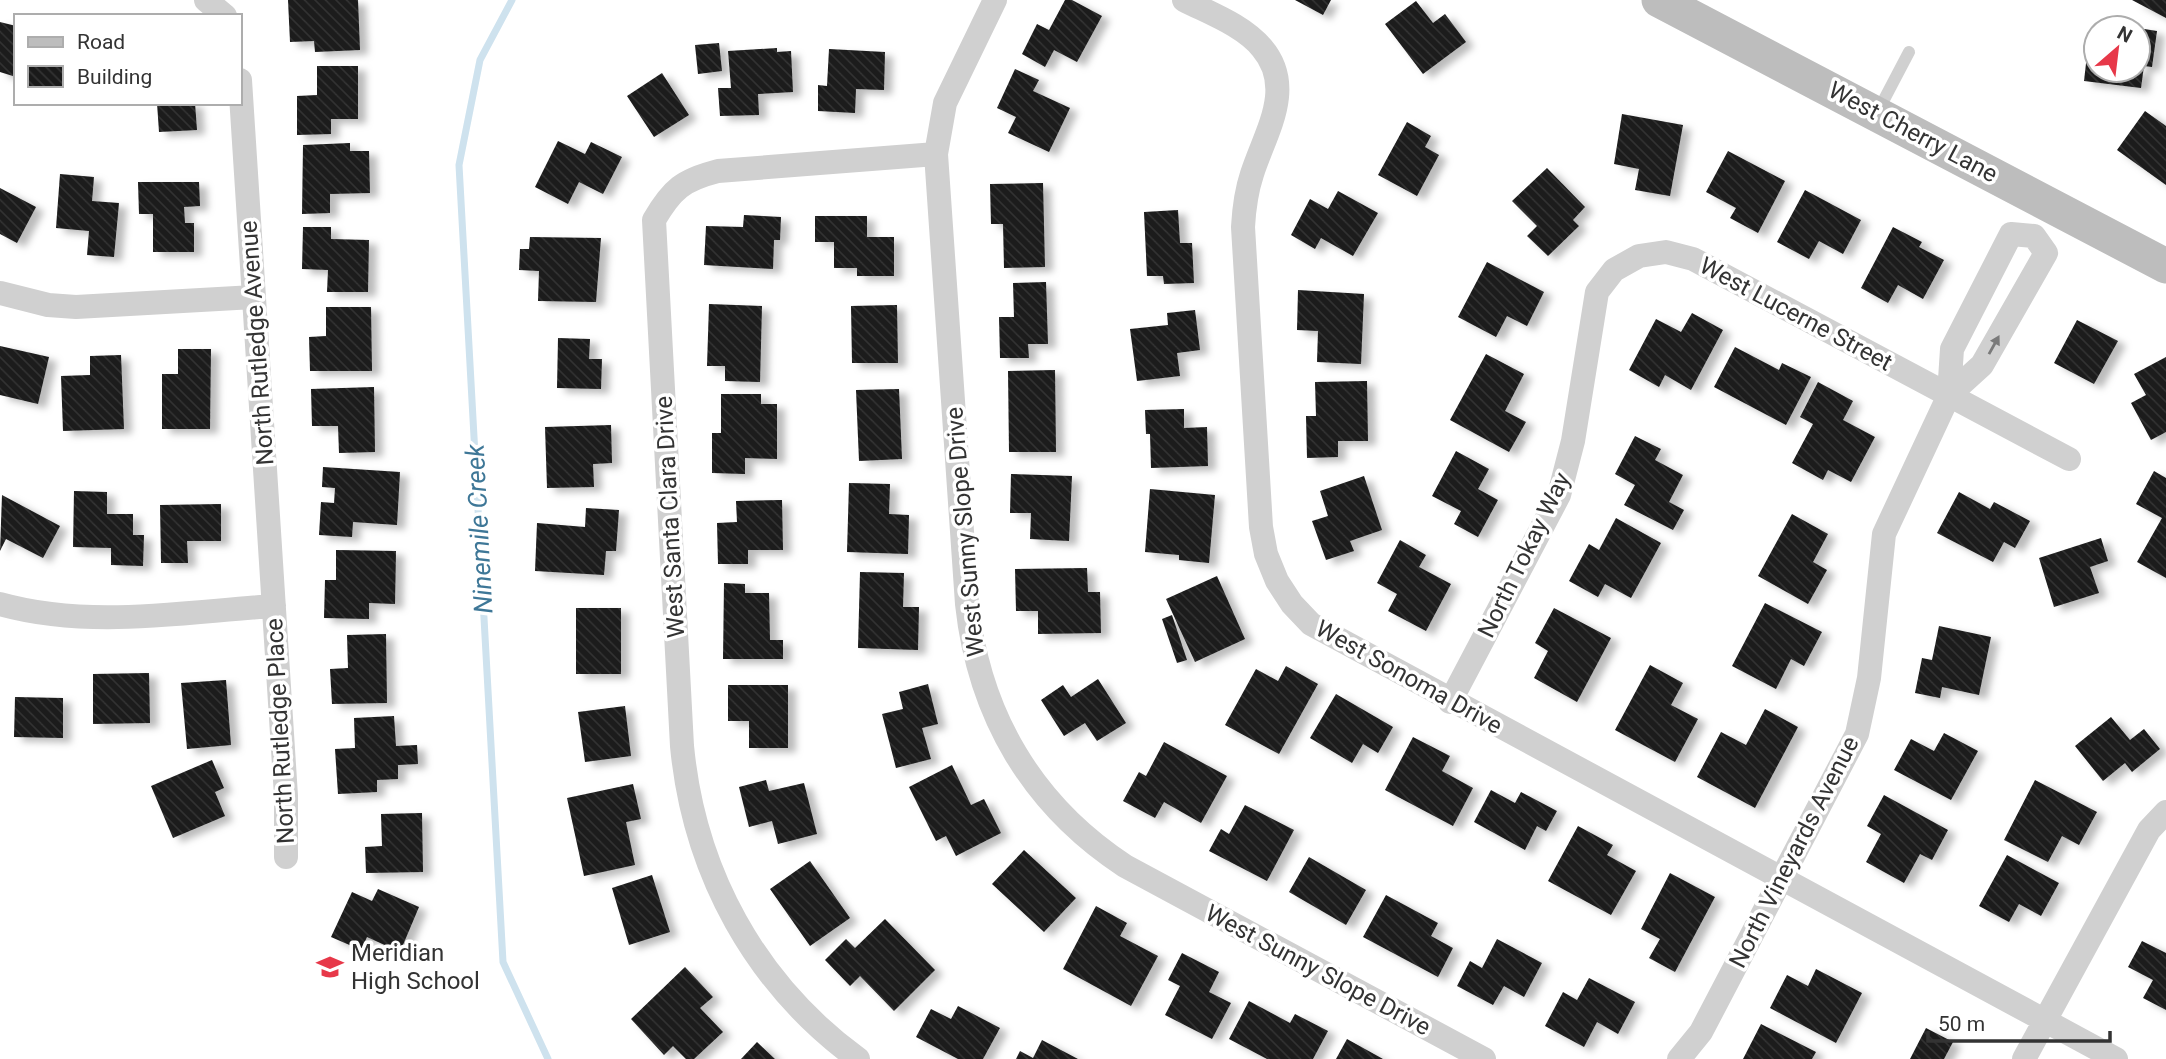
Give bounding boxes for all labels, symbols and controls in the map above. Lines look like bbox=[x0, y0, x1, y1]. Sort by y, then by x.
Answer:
legend bbox=[14, 14, 242, 105]
north arrow bbox=[2082, 14, 2152, 84]
text: N bbox=[2113, 21, 2136, 48]
text: Road bbox=[77, 30, 125, 54]
text: Building bbox=[77, 65, 152, 89]
street label: West Cherry Lane bbox=[1824, 76, 2002, 188]
street label: North Rutledge Avenue bbox=[234, 220, 280, 466]
street label: West Lucerne Street bbox=[1695, 251, 1897, 377]
one-way arrow bbox=[1988, 335, 2000, 354]
street label: West Santa Clara Drive bbox=[650, 395, 690, 639]
street label: West Sunny Slope Drive bbox=[940, 406, 990, 658]
water label: Ninemile Creek bbox=[460, 442, 498, 615]
street label: North Tokay Way bbox=[1472, 467, 1576, 642]
street label: West Sonoma Drive bbox=[1311, 614, 1507, 740]
street label: North Rutledge Place bbox=[260, 617, 300, 845]
street label: North Vineyards Avenue bbox=[1723, 732, 1865, 972]
street label: West Sunny Slope Drive bbox=[1201, 899, 1435, 1041]
place label: Meridian High School bbox=[351, 939, 480, 995]
school or university icon: Meridian High School bbox=[315, 952, 345, 982]
scale bar bbox=[1928, 1000, 2110, 1044]
text: 50 m bbox=[1938, 1012, 1985, 1036]

